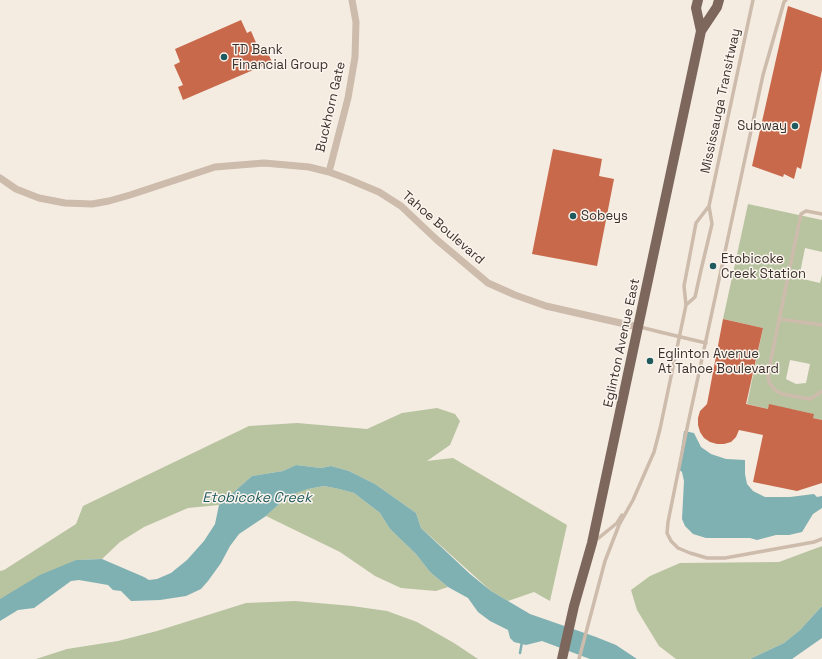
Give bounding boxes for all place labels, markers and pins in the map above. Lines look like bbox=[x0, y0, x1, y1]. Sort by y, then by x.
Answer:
place label: TD Bank Financial Group bbox=[232, 42, 328, 73]
marker: TD Bank Financial Group bbox=[219, 52, 229, 62]
place label: Subway bbox=[737, 118, 787, 134]
marker: Subway bbox=[790, 121, 800, 131]
place label: Sobeys bbox=[581, 208, 628, 224]
marker: Sobeys bbox=[568, 211, 578, 221]
place label: Etobicoke Creek Station bbox=[721, 251, 806, 282]
marker: Etobicoke Creek Station bbox=[708, 261, 718, 271]
place label: Eglinton Avenue At Tahoe Boulevard bbox=[658, 346, 779, 377]
marker: Eglinton Avenue At Tahoe Boulevard bbox=[645, 356, 655, 366]

